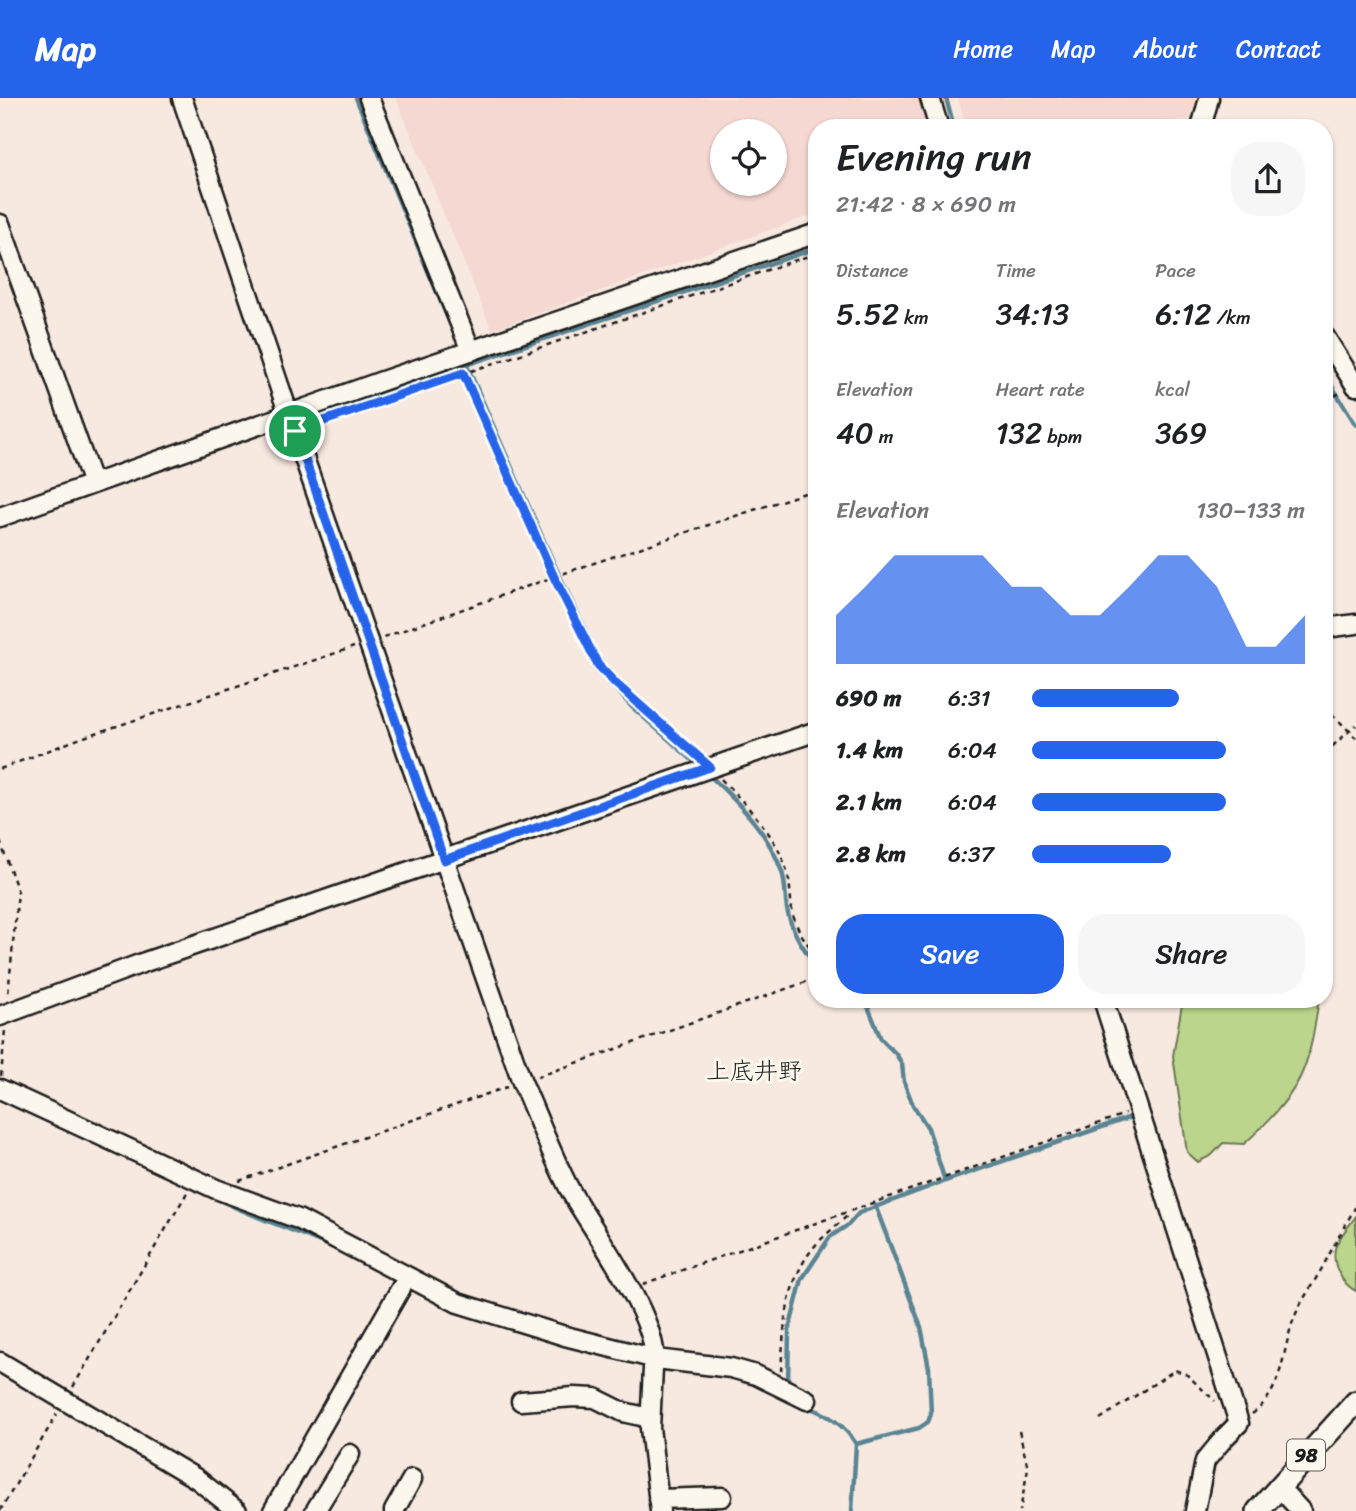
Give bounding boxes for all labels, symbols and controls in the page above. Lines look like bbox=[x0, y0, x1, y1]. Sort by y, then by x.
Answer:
text: Map bbox=[35, 20, 96, 78]
text: Home bbox=[953, 28, 1013, 70]
text: Map bbox=[1051, 28, 1095, 70]
text: About bbox=[1133, 28, 1198, 70]
text: Contact bbox=[1236, 28, 1321, 70]
map controls bbox=[710, 119, 787, 196]
button: locate bbox=[710, 119, 787, 196]
text: Evening run bbox=[836, 124, 1032, 191]
button: share bbox=[1231, 142, 1305, 216]
text: 21:42 · 8 × 690 m bbox=[836, 184, 1016, 225]
text: Distance bbox=[836, 254, 908, 287]
text: Time bbox=[996, 254, 1036, 287]
text: Pace bbox=[1155, 254, 1196, 287]
text: 5.52 bbox=[836, 287, 899, 341]
text: 34:13 bbox=[996, 287, 1069, 341]
text: 6:12 bbox=[1155, 287, 1212, 341]
text: km bbox=[899, 301, 929, 334]
text: /km bbox=[1212, 301, 1251, 334]
text: Elevation bbox=[836, 373, 913, 406]
text: Heart rate bbox=[996, 373, 1085, 406]
text: kcal bbox=[1155, 373, 1190, 406]
pin bbox=[265, 401, 325, 461]
text: 40 bbox=[836, 406, 874, 460]
text: 132 bbox=[996, 406, 1042, 460]
text: 369 bbox=[1155, 406, 1207, 460]
icon: arrive bbox=[276, 412, 314, 450]
text: m bbox=[874, 420, 893, 453]
text: bpm bbox=[1042, 420, 1082, 453]
text: Elevation bbox=[836, 490, 929, 531]
text: 130–133 m bbox=[1196, 490, 1305, 531]
text: 690 m bbox=[836, 678, 901, 719]
text: 6:31 bbox=[948, 678, 991, 719]
text: 1.4 km bbox=[836, 730, 903, 771]
text: 6:04 bbox=[948, 730, 997, 771]
text: 2.1 km bbox=[836, 782, 902, 823]
text: 6:04 bbox=[948, 782, 997, 823]
text: 2.8 km bbox=[836, 834, 906, 875]
text: 6:37 bbox=[948, 834, 994, 875]
button: Save bbox=[836, 914, 1064, 994]
button: Share bbox=[1078, 914, 1305, 994]
district label: 上底井野 bbox=[706, 1050, 802, 1092]
road number: 98 bbox=[1287, 1440, 1325, 1470]

